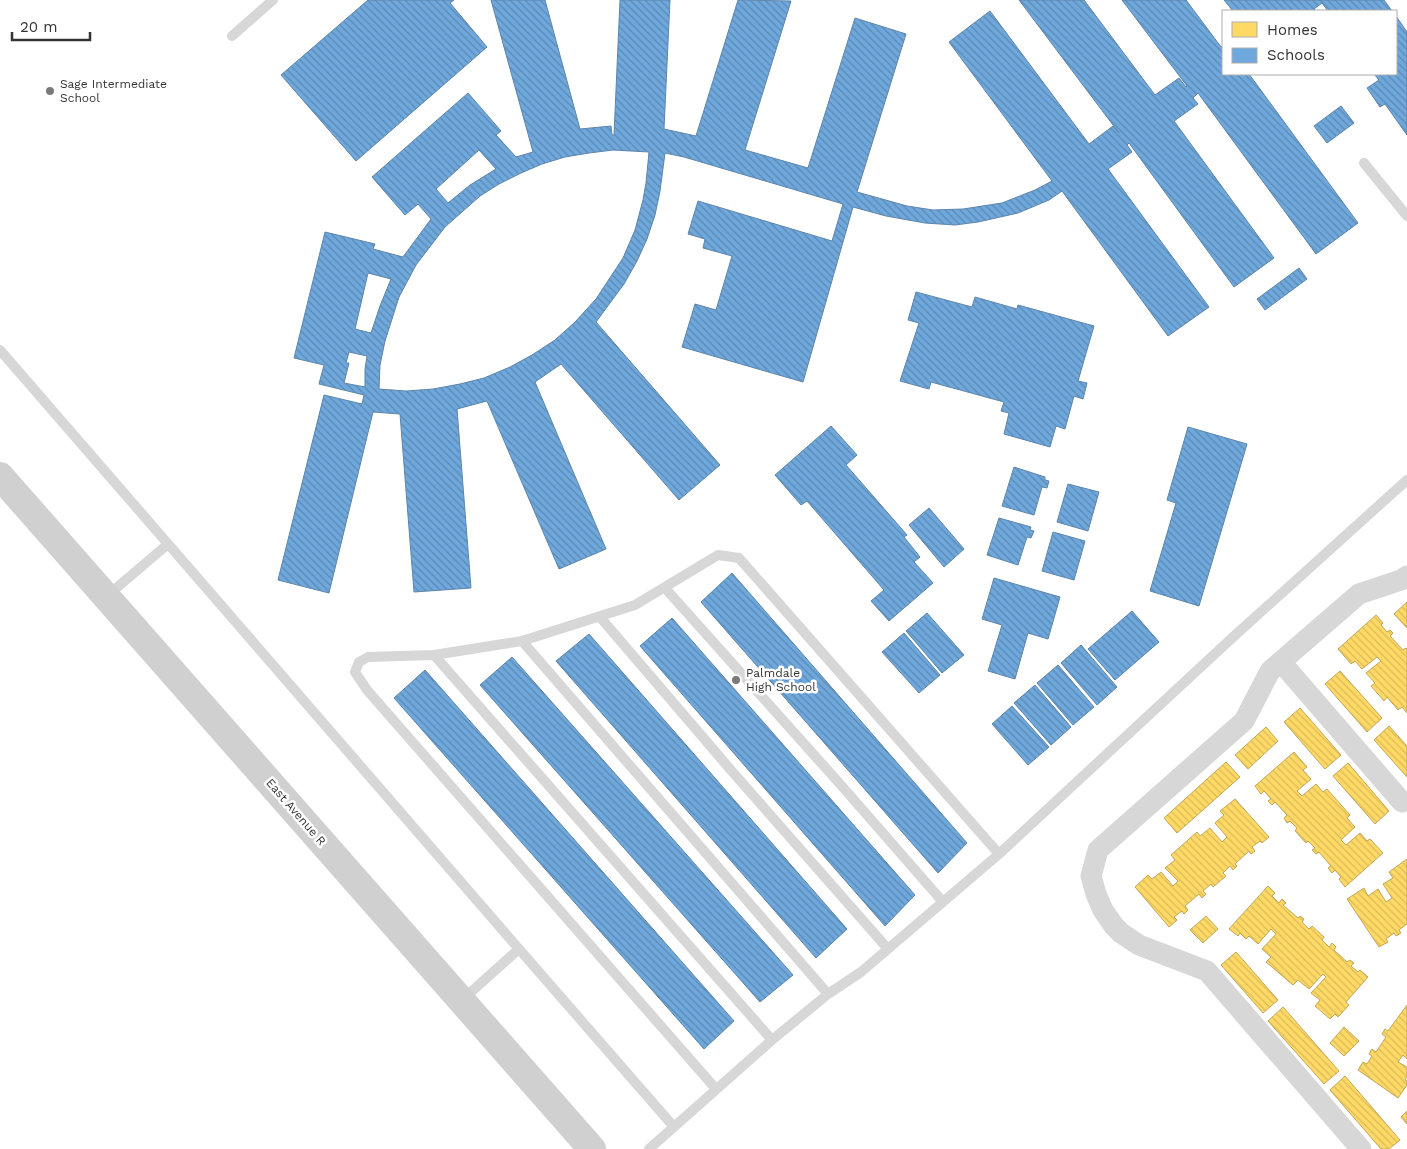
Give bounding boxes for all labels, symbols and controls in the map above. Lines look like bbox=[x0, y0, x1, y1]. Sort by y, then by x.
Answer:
scale bar bbox=[12, 10, 90, 42]
legend bbox=[1222, 10, 1397, 75]
text: 20 m bbox=[20, 18, 58, 36]
text: Homes bbox=[1267, 21, 1318, 39]
text: Schools bbox=[1267, 46, 1325, 64]
place label: Sage Intermediate School bbox=[60, 77, 167, 105]
marker: Sage Intermediate School bbox=[44, 85, 56, 97]
place label: Palmdale High School bbox=[746, 666, 816, 694]
marker: Palmdale High School bbox=[730, 674, 742, 686]
street label: East Avenue R bbox=[263, 776, 329, 848]

